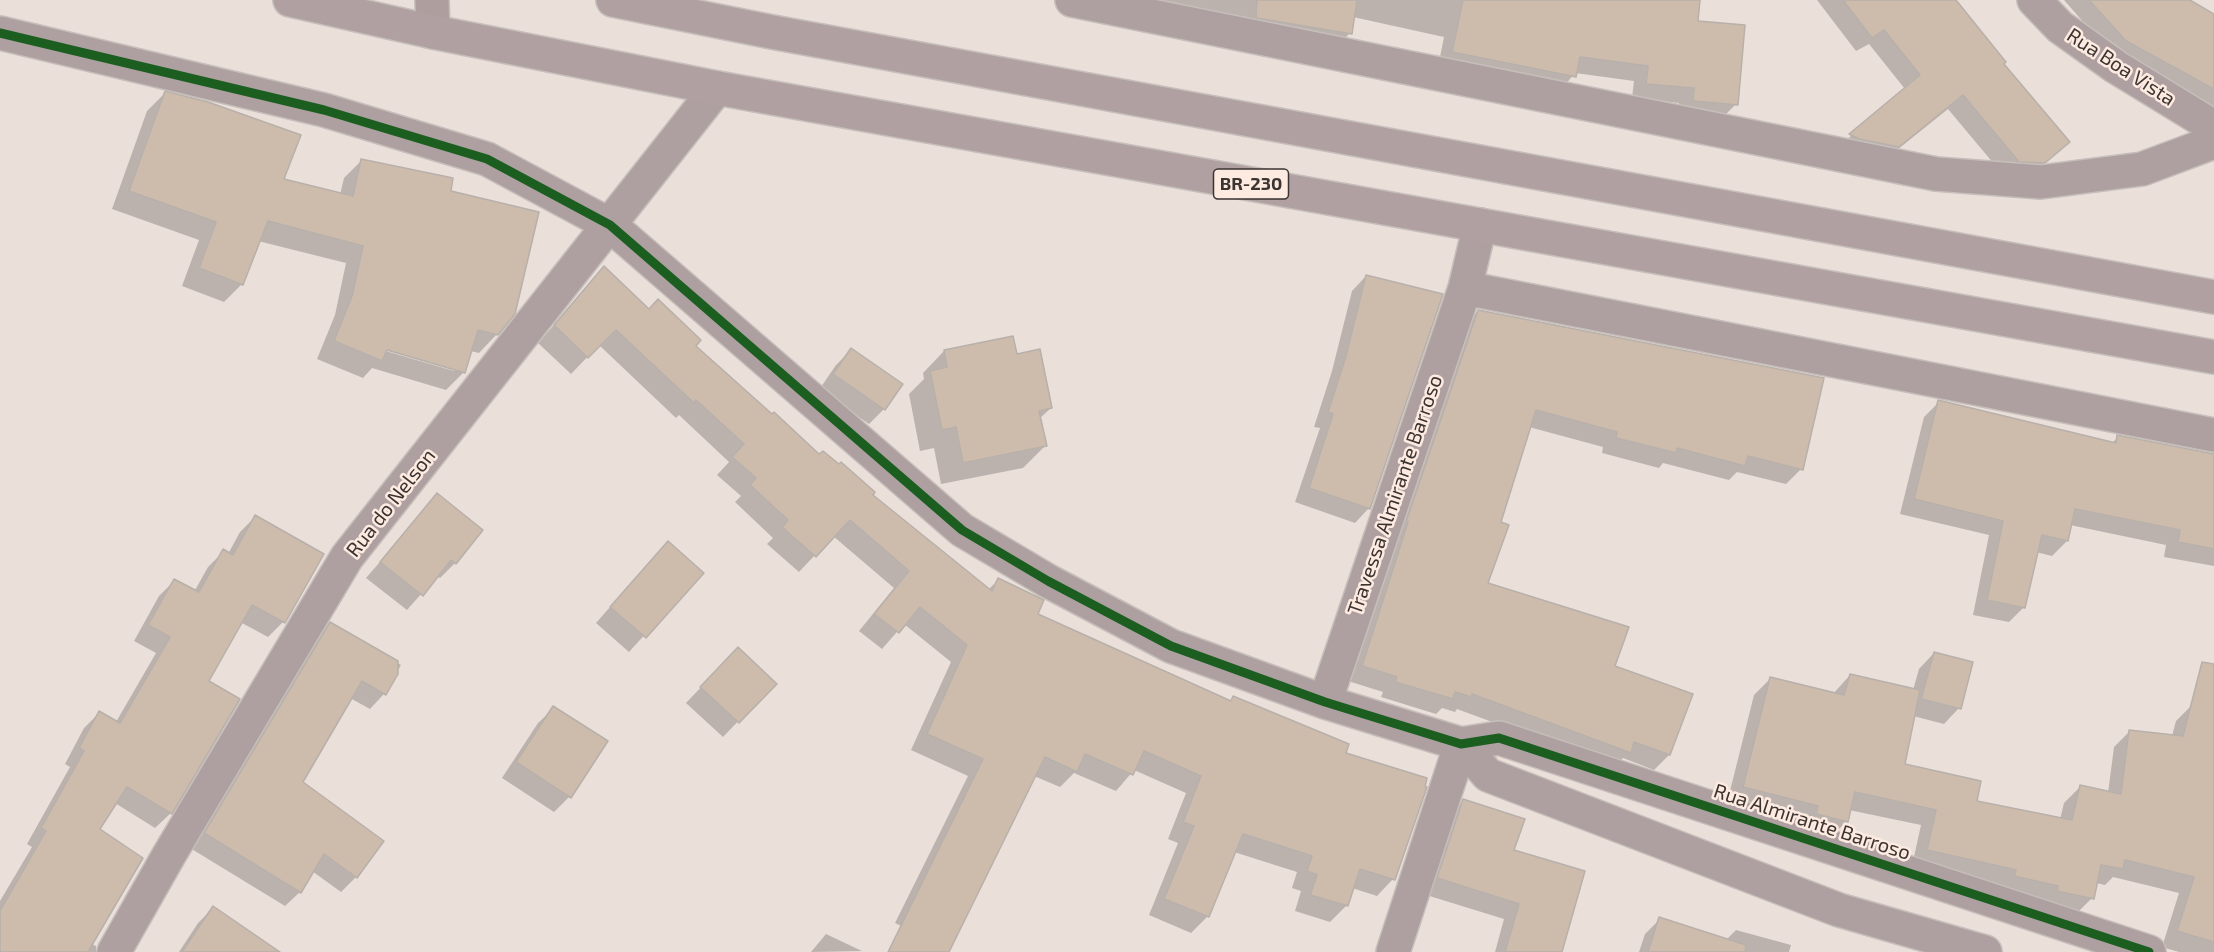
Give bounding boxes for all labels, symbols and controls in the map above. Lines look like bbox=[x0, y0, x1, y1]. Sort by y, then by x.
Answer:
street label: Rua Boa Vista bbox=[2062, 23, 2180, 111]
road number: BR-230 bbox=[1214, 169, 1288, 199]
street label: Travessa Almirante Barroso bbox=[1343, 372, 1447, 618]
street label: Rua do Nelson bbox=[341, 444, 441, 562]
street label: Rua Almirante Barroso bbox=[1711, 779, 1913, 865]

